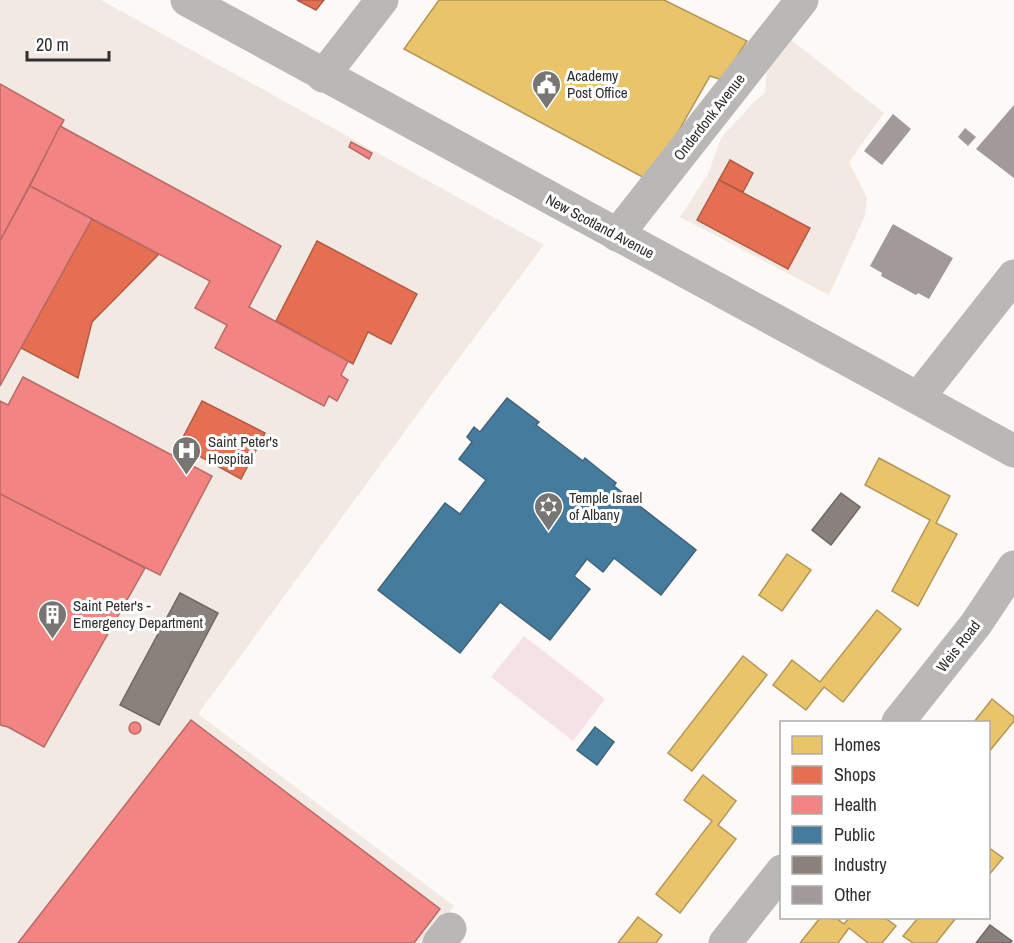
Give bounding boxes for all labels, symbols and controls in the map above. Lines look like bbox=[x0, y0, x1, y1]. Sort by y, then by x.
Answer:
scale bar bbox=[27, 24, 110, 62]
text: 20 m bbox=[36, 32, 69, 57]
place label: Academy Post Office bbox=[566, 65, 628, 103]
public building icon: Academy Post Office bbox=[530, 68, 562, 110]
street label: Onderdonk Avenue bbox=[668, 69, 750, 165]
street label: New Scotland Avenue bbox=[542, 189, 658, 264]
place label: Saint Peter's Hospital bbox=[208, 431, 278, 469]
hospital icon: Saint Peter's Hospital bbox=[171, 434, 203, 476]
place label: Temple Israel of Albany bbox=[569, 487, 642, 525]
synagogue icon: Temple Israel of Albany bbox=[532, 490, 564, 532]
place label: Saint Peter's - Emergency Department bbox=[73, 595, 203, 633]
building icon: Saint Peter's - Emergency Department bbox=[36, 598, 68, 640]
street label: Weis Road bbox=[931, 616, 985, 676]
legend bbox=[780, 721, 990, 919]
text: Homes bbox=[834, 732, 881, 757]
text: Shops bbox=[834, 762, 876, 787]
text: Health bbox=[834, 792, 877, 817]
text: Public bbox=[834, 822, 875, 847]
text: Industry bbox=[834, 852, 887, 877]
text: Other bbox=[834, 882, 871, 907]

